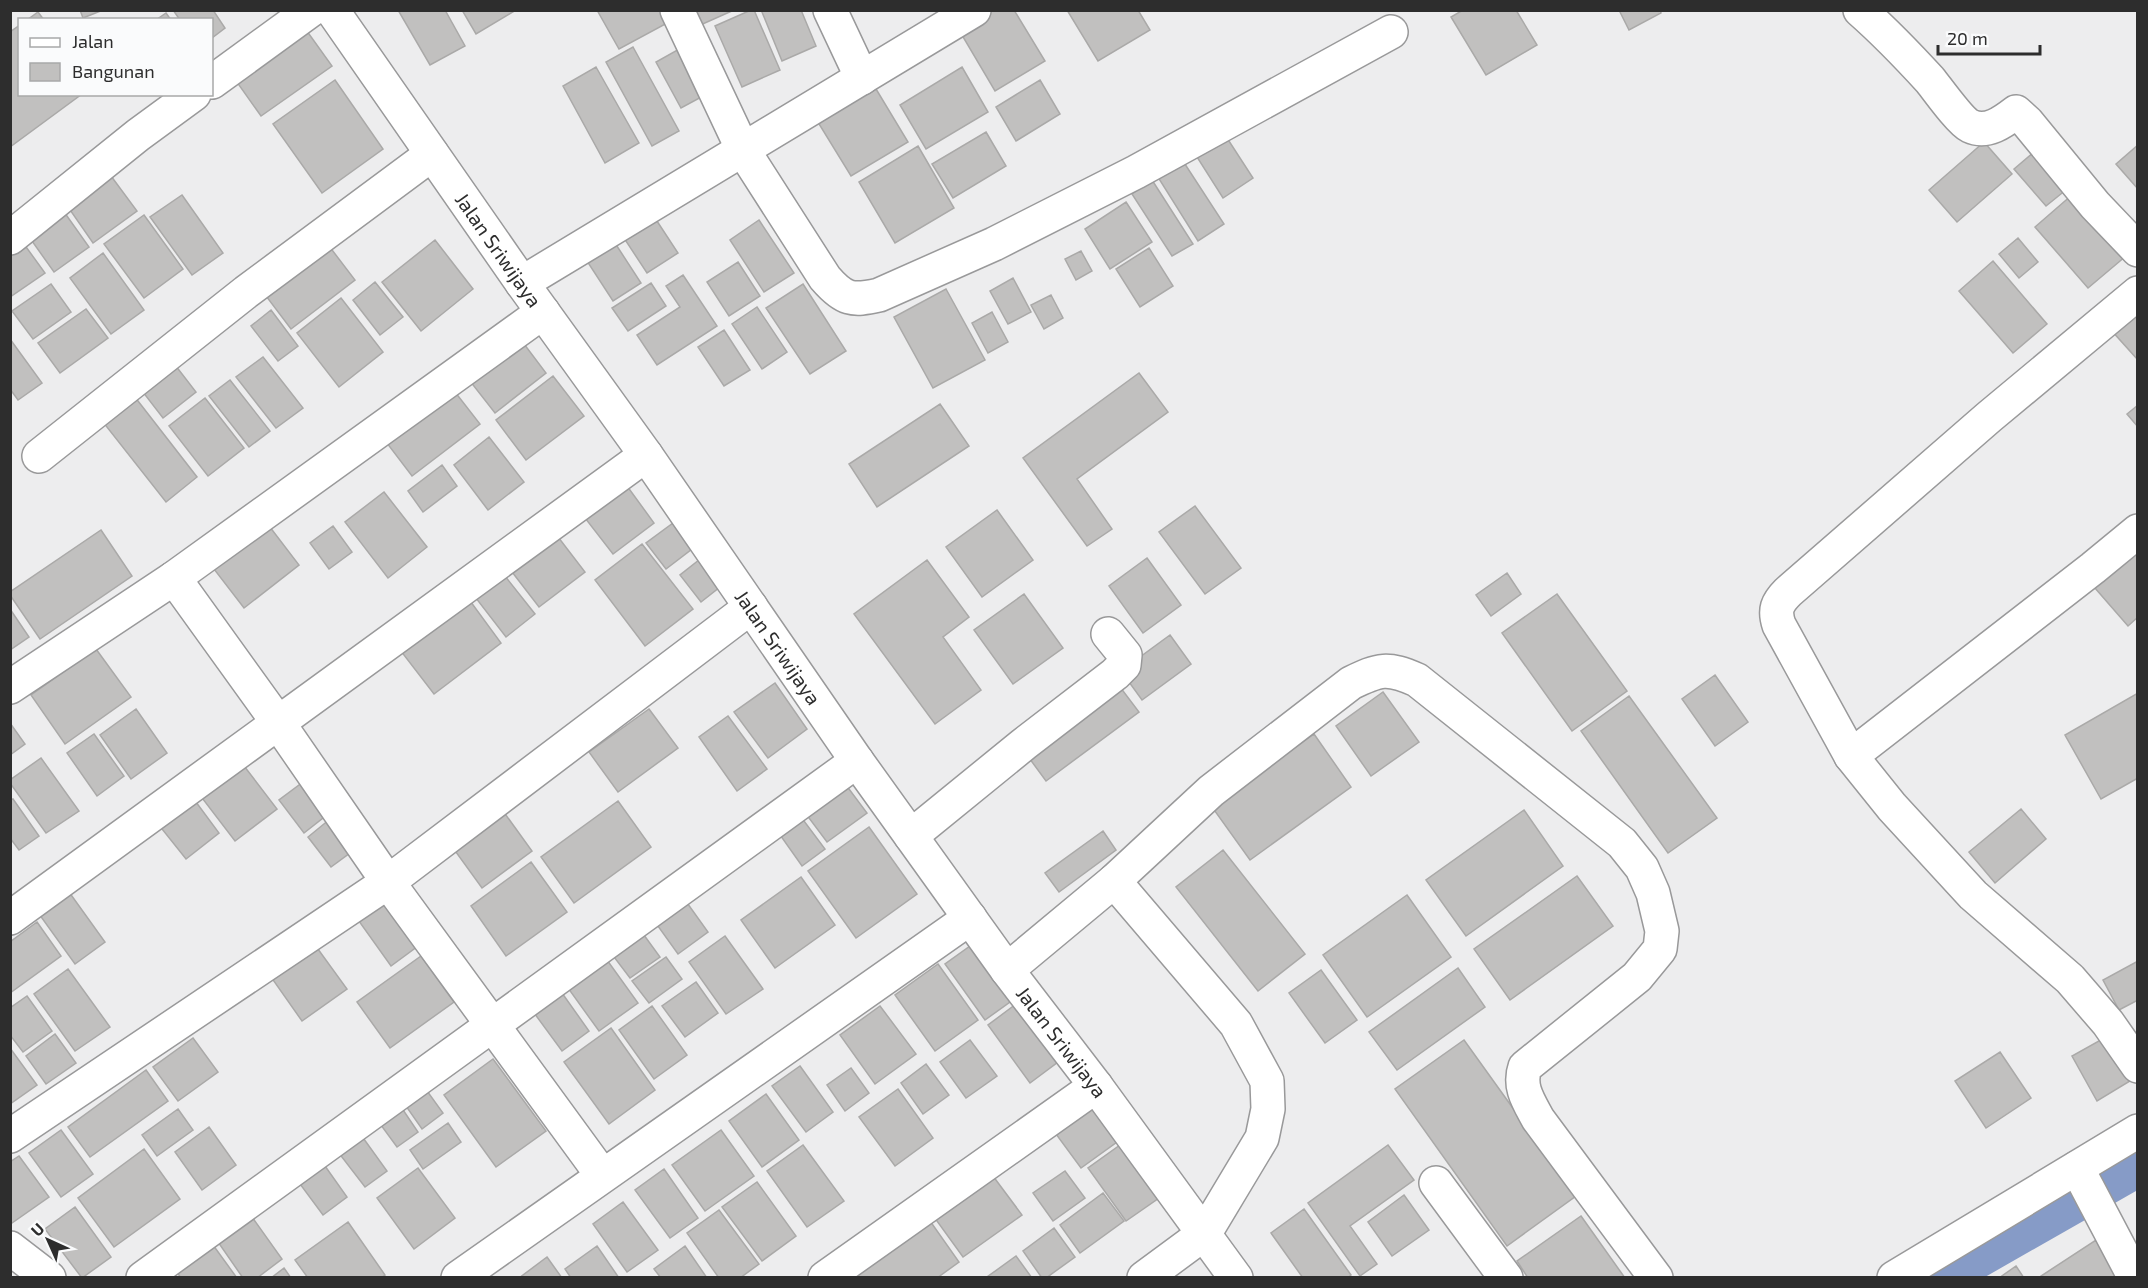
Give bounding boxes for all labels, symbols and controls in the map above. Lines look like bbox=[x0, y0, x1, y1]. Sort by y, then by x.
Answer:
legend bbox=[18, 18, 213, 96]
scale bar bbox=[1938, 18, 2040, 56]
text: 20 m bbox=[1947, 27, 1988, 49]
text: Jalan bbox=[72, 30, 114, 52]
text: Bangunan bbox=[72, 60, 155, 82]
street label: Jalan Sriwijaya bbox=[451, 188, 547, 311]
street label: Jalan Sriwijaya bbox=[731, 585, 826, 709]
street label: Jalan Sriwijaya bbox=[1012, 981, 1112, 1102]
north arrow bbox=[18, 1210, 78, 1270]
text: U bbox=[26, 1218, 48, 1240]

